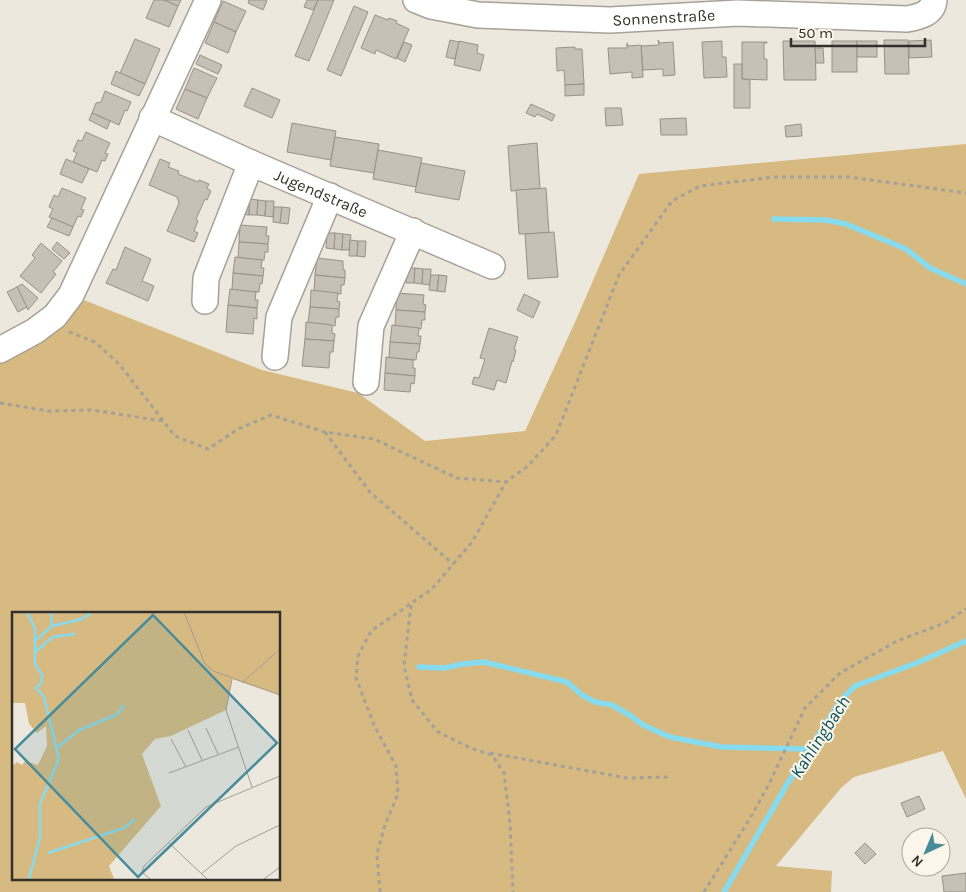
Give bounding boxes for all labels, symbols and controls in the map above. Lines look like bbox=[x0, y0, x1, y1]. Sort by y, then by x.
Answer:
street label: Sonnenstraße bbox=[612, 5, 716, 30]
scale bar bbox=[791, 15, 925, 47]
text: 50 m bbox=[798, 24, 833, 42]
street label: Jugendstraße bbox=[271, 165, 370, 222]
inset map bbox=[12, 612, 280, 880]
water label: Kahlingbach bbox=[785, 692, 855, 782]
north arrow bbox=[901, 827, 951, 877]
text: N bbox=[908, 851, 927, 871]

